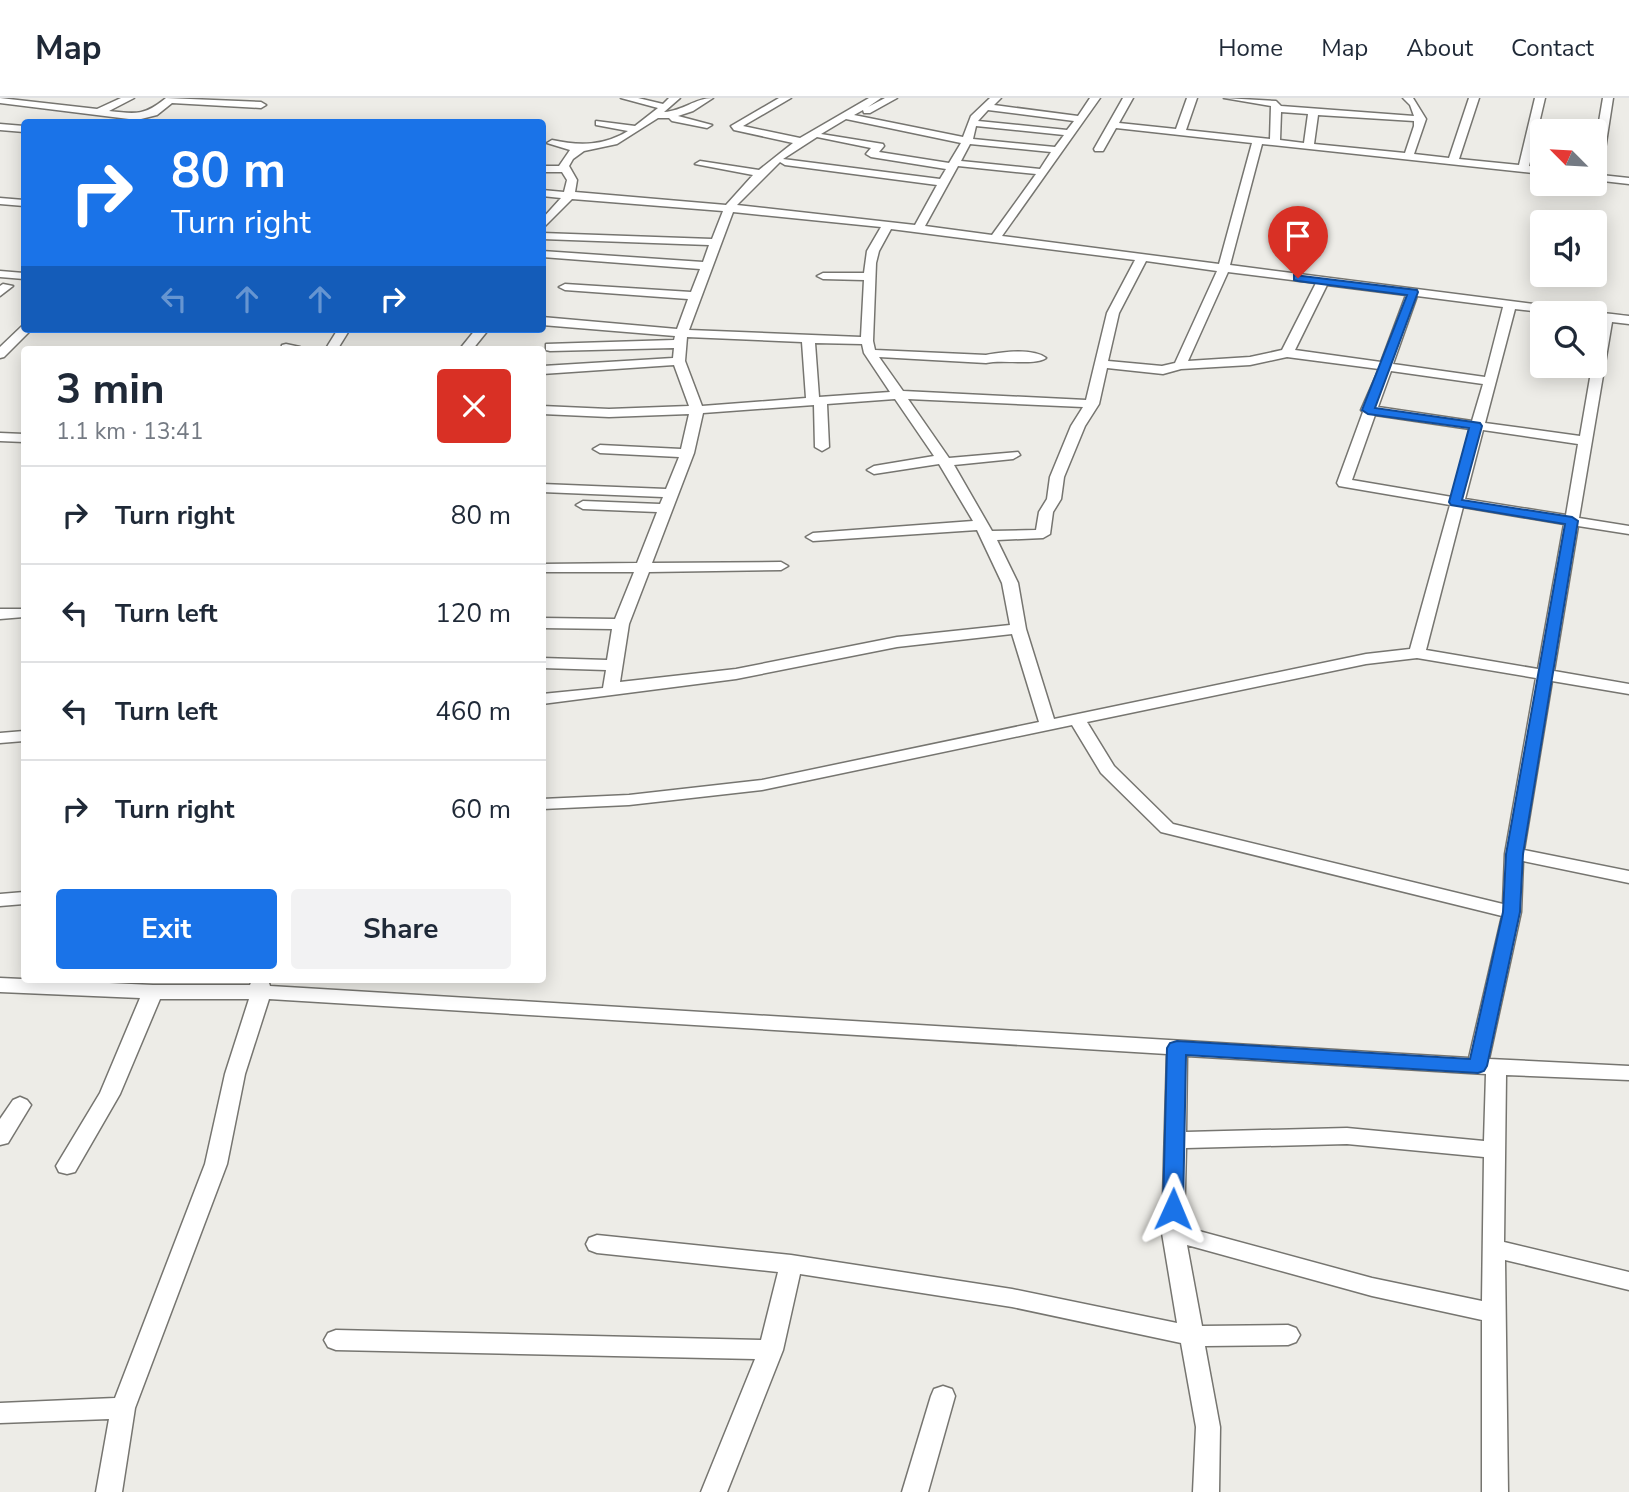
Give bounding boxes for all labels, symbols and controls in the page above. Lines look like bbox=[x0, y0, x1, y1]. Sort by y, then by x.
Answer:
text: Map bbox=[35, 26, 102, 71]
text: Home bbox=[1218, 32, 1283, 64]
text: Map bbox=[1321, 32, 1368, 64]
text: About bbox=[1406, 32, 1473, 64]
text: Contact bbox=[1511, 32, 1594, 64]
north arrow bbox=[1530, 119, 1606, 196]
map controls bbox=[1530, 119, 1607, 378]
text: 80 m bbox=[171, 137, 286, 204]
icon: right bbox=[56, 147, 147, 238]
text: Turn right bbox=[171, 201, 311, 244]
pin bbox=[1268, 206, 1328, 278]
button: sound bbox=[1530, 210, 1607, 287]
icon: arrive bbox=[1279, 217, 1317, 255]
icon: left bbox=[155, 280, 193, 318]
icon: ahead bbox=[228, 280, 266, 318]
icon: ahead bbox=[301, 280, 339, 318]
icon: right bbox=[374, 280, 412, 318]
button: search bbox=[1530, 301, 1607, 378]
text: 3 min bbox=[56, 361, 165, 418]
button: close bbox=[437, 369, 511, 443]
text: 1.1 km · 13:41 bbox=[56, 416, 203, 447]
icon: right bbox=[56, 496, 94, 534]
text: Turn right bbox=[115, 498, 234, 533]
text: 80 m bbox=[451, 498, 511, 533]
icon: left bbox=[56, 594, 94, 632]
text: Turn left bbox=[115, 596, 218, 631]
text: 120 m bbox=[435, 596, 511, 631]
icon: left bbox=[56, 692, 94, 730]
text: Turn left bbox=[115, 694, 218, 729]
text: 460 m bbox=[435, 694, 511, 729]
icon: right bbox=[56, 790, 94, 828]
text: Turn right bbox=[115, 792, 234, 827]
text: 60 m bbox=[451, 792, 511, 827]
button: Exit bbox=[56, 889, 277, 969]
button: Share bbox=[291, 889, 511, 969]
position arrow bbox=[1136, 1172, 1210, 1246]

